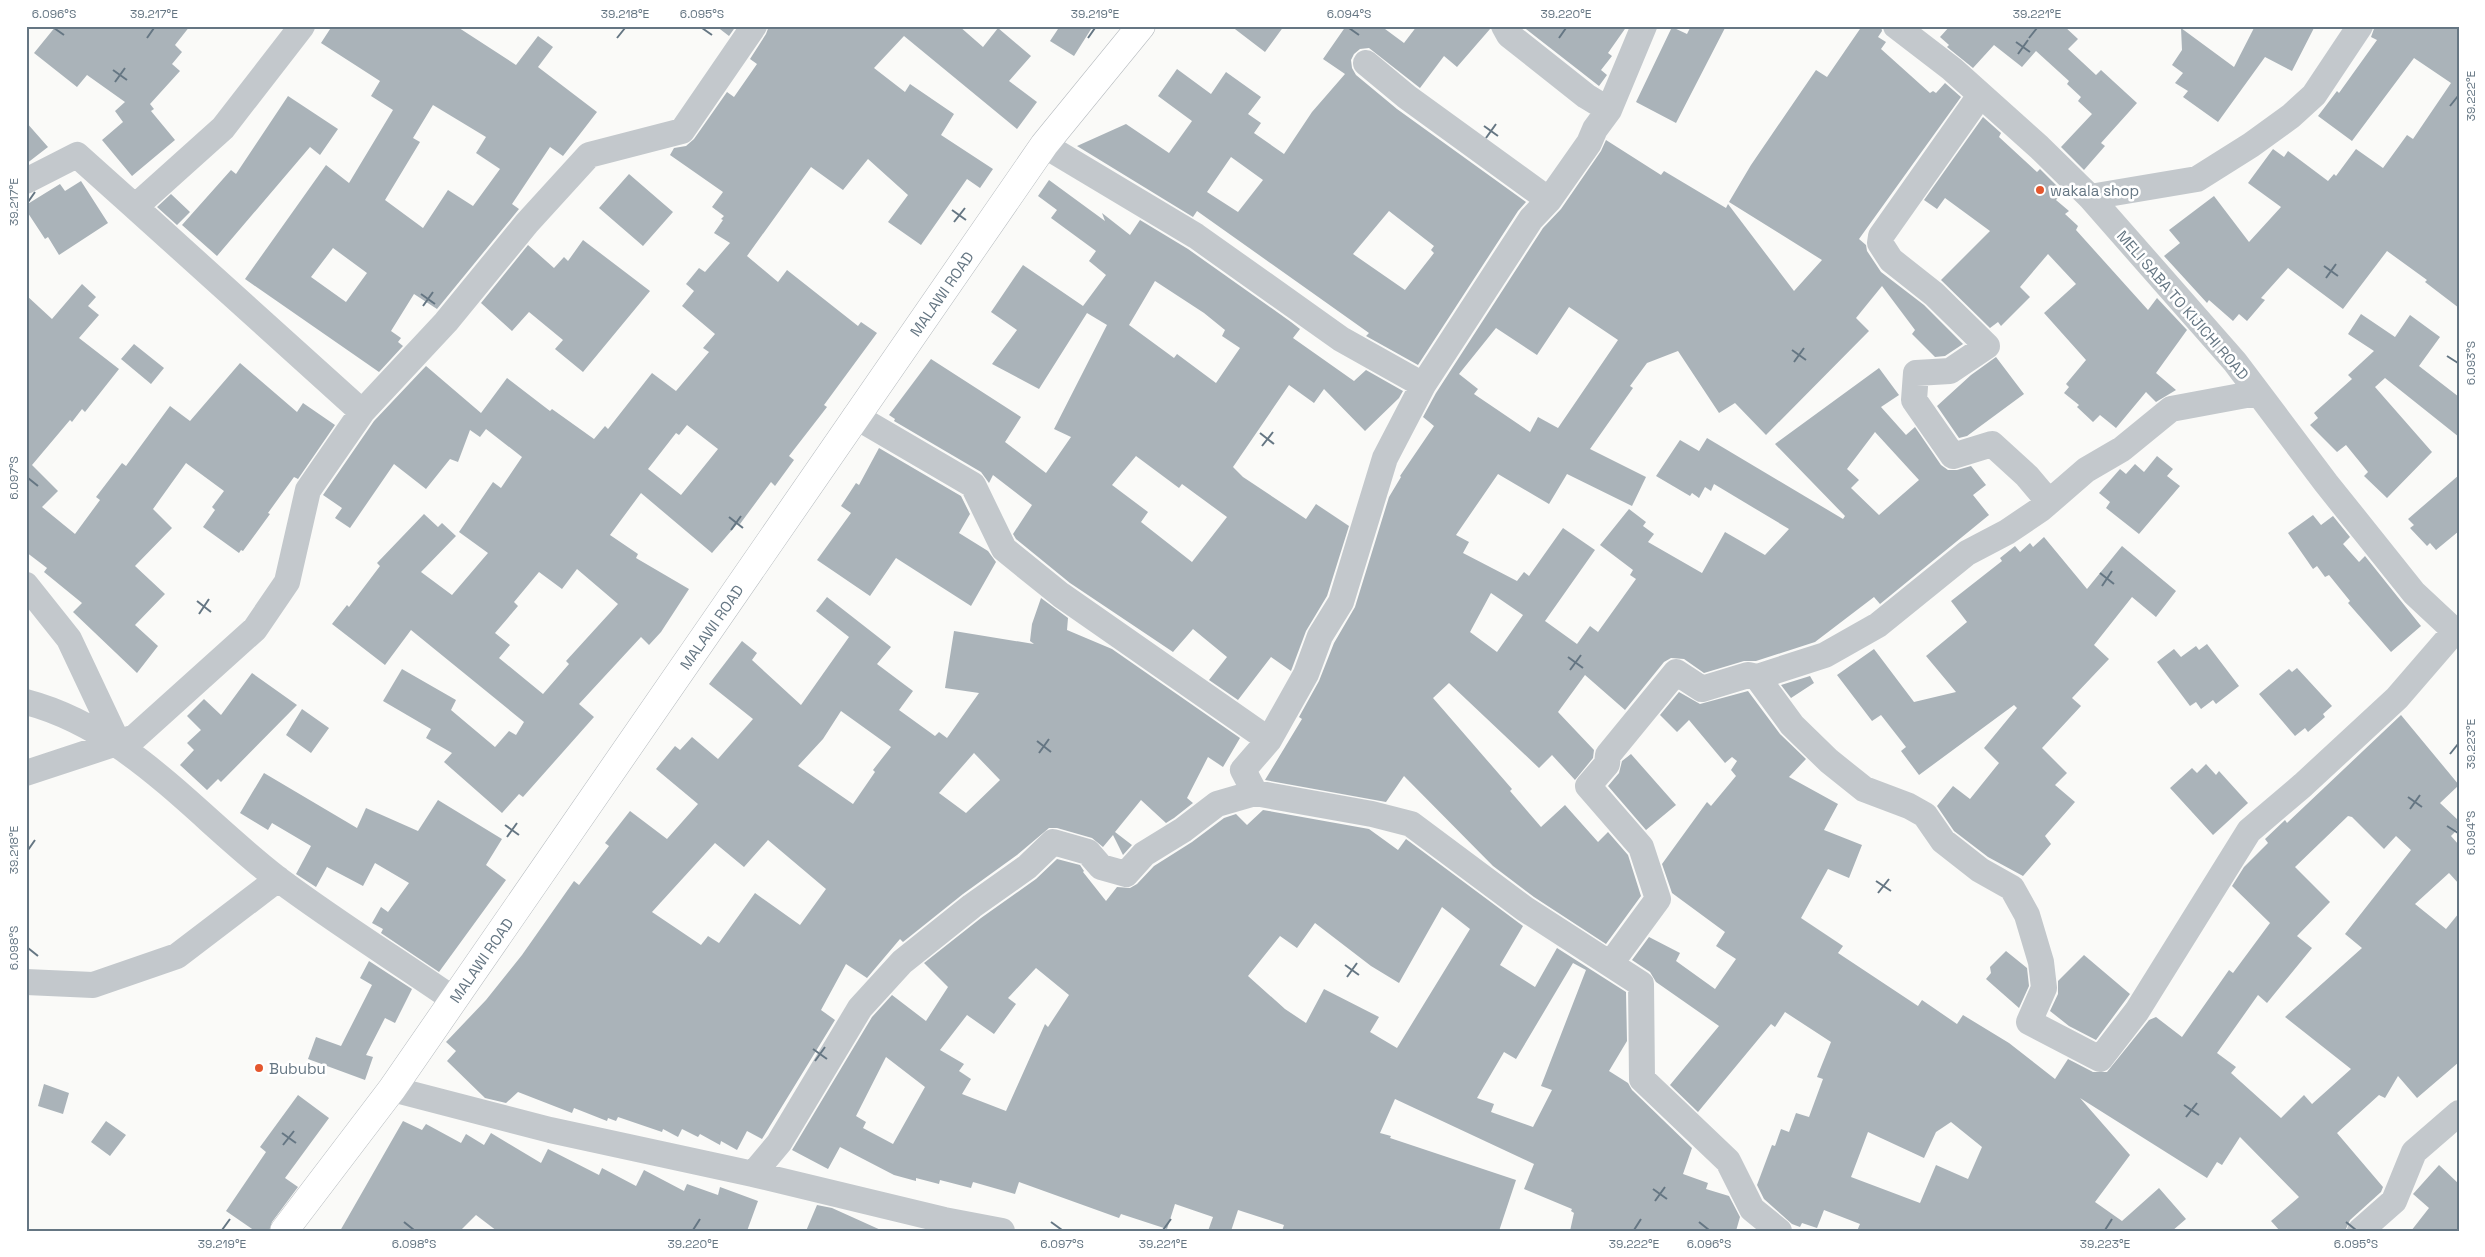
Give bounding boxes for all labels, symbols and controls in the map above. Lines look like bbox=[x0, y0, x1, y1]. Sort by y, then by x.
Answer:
text: 6.096°S bbox=[32, 6, 76, 22]
text: 39.217°E bbox=[130, 6, 178, 22]
text: 39.218°E bbox=[601, 6, 650, 22]
text: 6.095°S bbox=[680, 6, 724, 22]
text: 39.219°E bbox=[1071, 6, 1119, 22]
text: 6.094°S bbox=[1327, 6, 1371, 22]
text: 39.220°E bbox=[1540, 6, 1592, 22]
text: 39.221°E bbox=[2013, 6, 2061, 22]
text: 39.222°E bbox=[2463, 70, 2479, 121]
text: 39.217°E bbox=[6, 178, 22, 226]
place label: wakala shop bbox=[2050, 181, 2139, 200]
marker: wakala shop bbox=[2034, 184, 2046, 196]
street label: MELI SABA TO KIJICHI ROAD bbox=[2113, 226, 2253, 384]
street label: MALAWI ROAD bbox=[905, 247, 977, 340]
text: 6.093°S bbox=[2463, 341, 2479, 385]
text: 6.097°S bbox=[6, 456, 22, 500]
street label: MALAWI ROAD bbox=[675, 581, 747, 673]
text: 39.223°E bbox=[2463, 718, 2479, 769]
text: 6.094°S bbox=[2463, 811, 2479, 855]
text: 39.218°E bbox=[6, 825, 22, 874]
street label: MALAWI ROAD bbox=[445, 914, 517, 1006]
text: 6.098°S bbox=[6, 926, 22, 970]
place label: Bububu bbox=[269, 1059, 326, 1078]
marker: Bububu bbox=[253, 1062, 265, 1074]
text: 39.219°E bbox=[198, 1236, 246, 1252]
text: 6.098°S bbox=[392, 1236, 436, 1252]
text: 39.220°E bbox=[667, 1236, 719, 1252]
text: 6.097°S bbox=[1040, 1236, 1084, 1252]
text: 39.221°E bbox=[1139, 1236, 1187, 1252]
text: 39.222°E bbox=[1609, 1236, 1660, 1252]
text: 6.096°S bbox=[1687, 1236, 1731, 1252]
text: 39.223°E bbox=[2080, 1236, 2131, 1252]
text: 6.095°S bbox=[2334, 1236, 2378, 1252]

